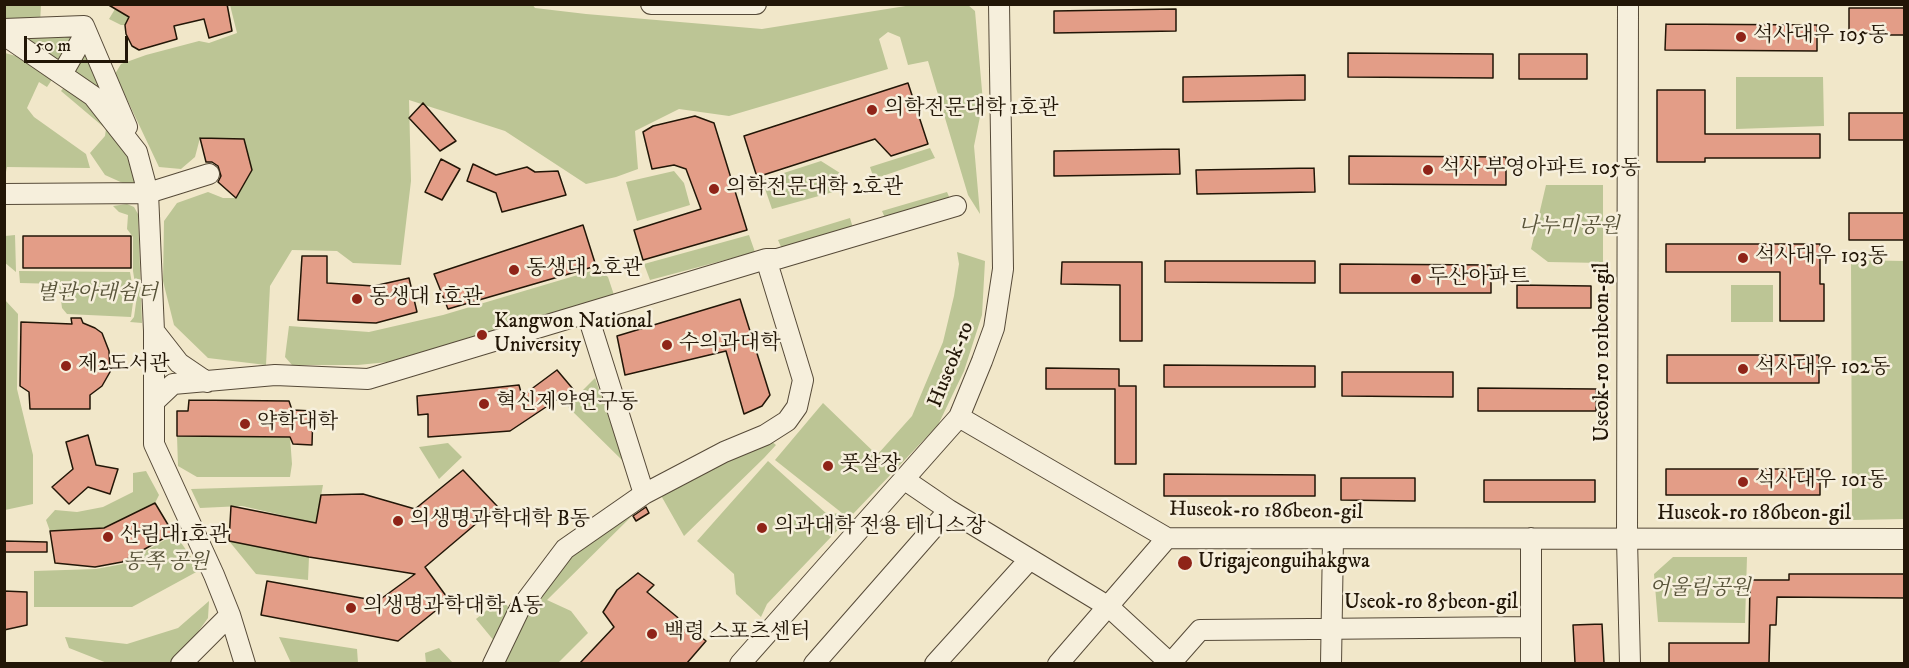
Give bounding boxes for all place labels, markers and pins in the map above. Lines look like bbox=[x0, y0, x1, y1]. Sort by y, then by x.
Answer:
place label: 석사대우 105동 bbox=[1753, 24, 1888, 50]
marker: 석사대우 105동 bbox=[1734, 30, 1748, 44]
place label: 의학전문대학 1호관 bbox=[884, 97, 1059, 123]
marker: 의학전문대학 1호관 bbox=[865, 103, 879, 117]
place label: 석사 부영아파트 105동 bbox=[1440, 157, 1641, 183]
marker: 석사 부영아파트 105동 bbox=[1421, 163, 1435, 177]
place label: 의학전문대학 2호관 bbox=[726, 176, 903, 202]
marker: 의학전문대학 2호관 bbox=[707, 182, 721, 196]
place label: 석사대우 103동 bbox=[1755, 245, 1888, 271]
marker: 석사대우 103동 bbox=[1736, 251, 1750, 265]
place label: 동생대 2호관 bbox=[526, 257, 642, 283]
marker: 동생대 2호관 bbox=[507, 263, 521, 277]
place label: 두산아파트 bbox=[1428, 266, 1529, 292]
marker: 두산아파트 bbox=[1409, 272, 1423, 286]
place label: 동생대 1호관 bbox=[369, 286, 483, 312]
marker: 동생대 1호관 bbox=[350, 292, 364, 306]
place label: Kangwon National University bbox=[494, 310, 653, 360]
marker: Kangwon National University bbox=[475, 328, 489, 342]
place label: 수의과대학 bbox=[679, 332, 780, 358]
marker: 수의과대학 bbox=[660, 338, 674, 352]
place label: 제2도서관 bbox=[78, 353, 169, 379]
place label: 석사대우 102동 bbox=[1755, 356, 1890, 382]
marker: 제2도서관 bbox=[59, 359, 73, 373]
marker: 석사대우 102동 bbox=[1736, 362, 1750, 376]
place label: 혁신제약연구동 bbox=[496, 391, 638, 417]
marker: 혁신제약연구동 bbox=[477, 397, 491, 411]
place label: 약학대학 bbox=[257, 411, 338, 437]
marker: 약학대학 bbox=[238, 417, 252, 431]
place label: 풋살장 bbox=[840, 453, 901, 479]
marker: 풋살장 bbox=[821, 459, 835, 473]
place label: 석사대우 101동 bbox=[1755, 469, 1887, 495]
marker: 석사대우 101동 bbox=[1736, 475, 1750, 489]
place label: 의생명과학대학 B동 bbox=[410, 508, 590, 534]
marker: 의생명과학대학 B동 bbox=[391, 514, 405, 528]
place label: 의과대학 전용 테니스장 bbox=[774, 515, 986, 541]
marker: 의과대학 전용 테니스장 bbox=[755, 521, 769, 535]
place label: 산림대1호관 bbox=[120, 524, 229, 550]
marker: 산림대1호관 bbox=[101, 530, 115, 544]
place label: Urigajeonguihakgwa bbox=[1198, 550, 1370, 576]
marker: Urigajeonguihakgwa bbox=[1176, 554, 1194, 572]
place label: 의생명과학대학 A동 bbox=[363, 595, 543, 621]
marker: 의생명과학대학 A동 bbox=[344, 601, 358, 615]
place label: 백령 스포츠센터 bbox=[664, 621, 811, 647]
marker: 백령 스포츠센터 bbox=[645, 627, 659, 641]

